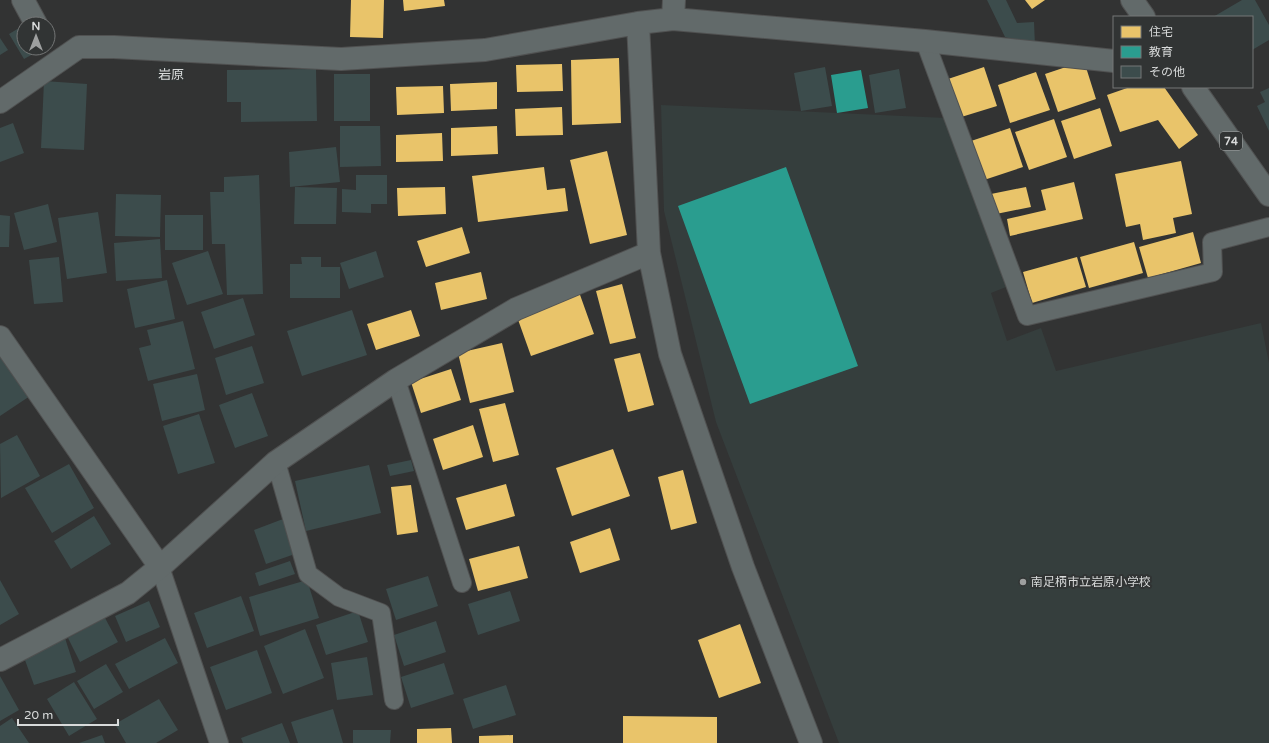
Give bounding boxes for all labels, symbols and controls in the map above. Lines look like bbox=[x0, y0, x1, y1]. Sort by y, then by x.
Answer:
north arrow bbox=[16, 16, 56, 56]
legend bbox=[1113, 16, 1253, 88]
text: N bbox=[32, 20, 40, 33]
text: 住宅 bbox=[1149, 25, 1173, 39]
text: 教育 bbox=[1149, 45, 1173, 59]
text: その他 bbox=[1149, 65, 1185, 79]
district label: 岩原 bbox=[158, 67, 184, 83]
road number: 74 bbox=[1220, 132, 1242, 150]
place label: 南足柄市立岩原小学校 bbox=[1031, 575, 1151, 589]
marker: 南足柄市立岩原小学校 bbox=[1018, 577, 1028, 587]
scale bar bbox=[18, 701, 118, 727]
text: 20 m bbox=[24, 708, 53, 722]

